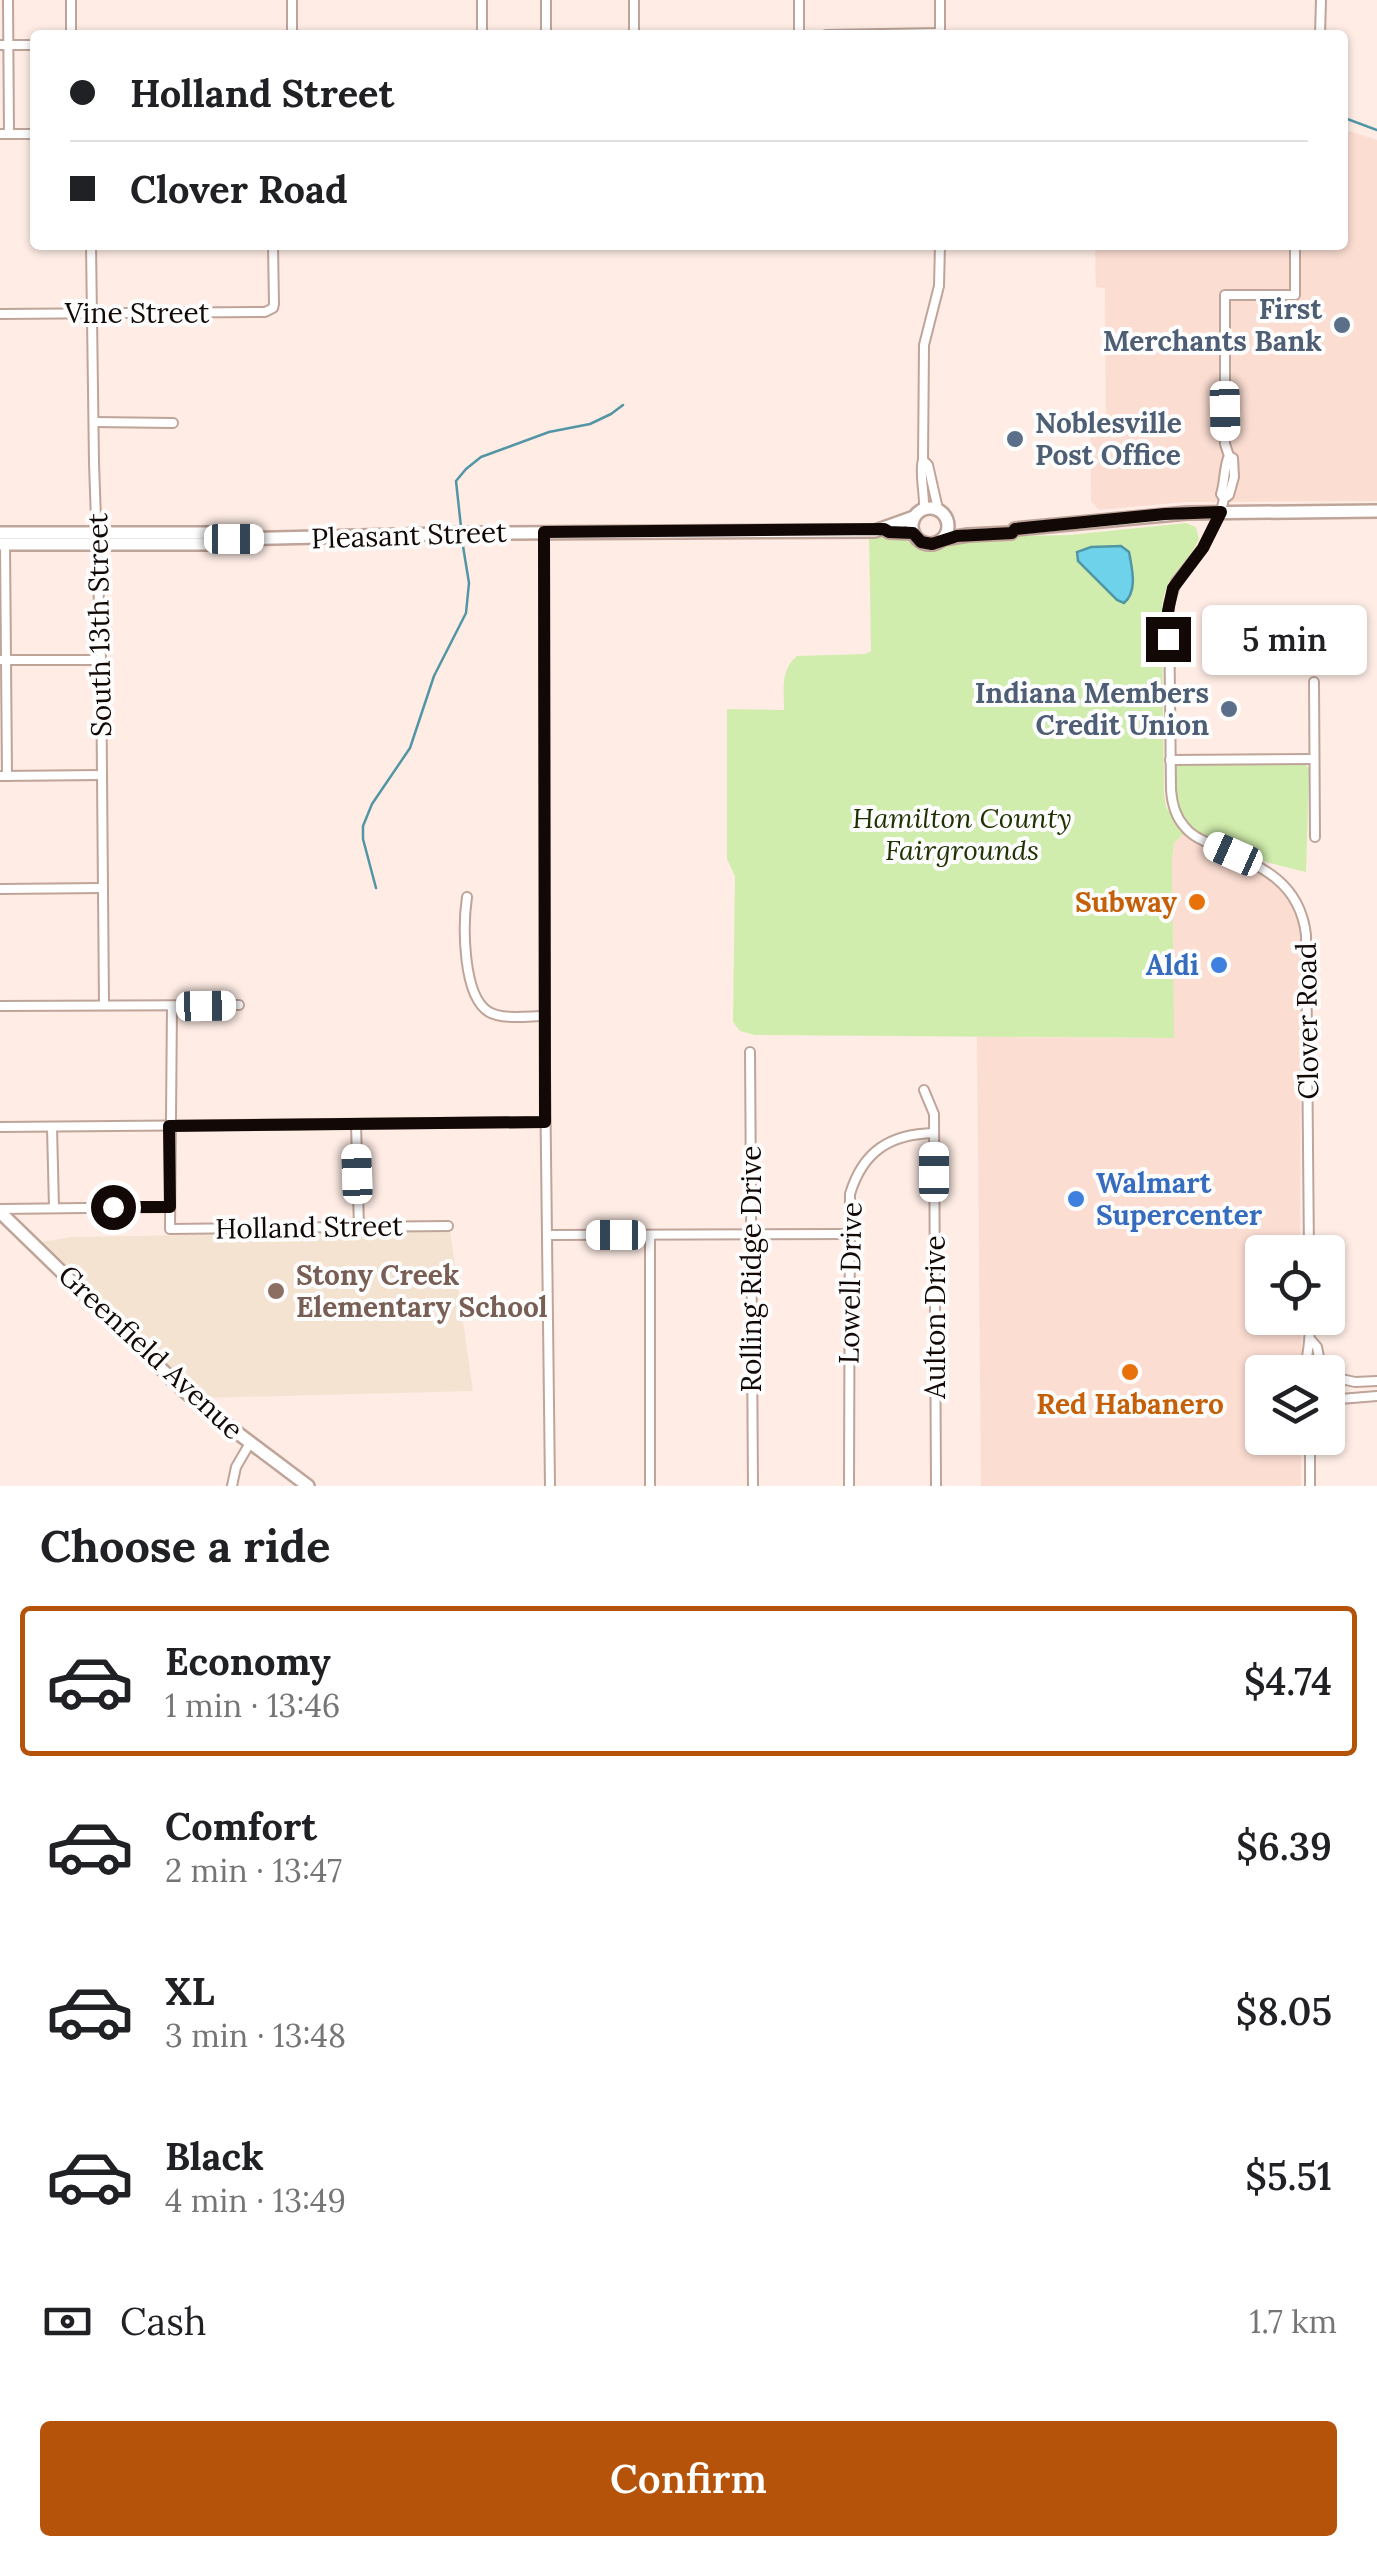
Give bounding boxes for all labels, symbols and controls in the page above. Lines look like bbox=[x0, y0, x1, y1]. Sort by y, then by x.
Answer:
text: Holland Street bbox=[130, 69, 394, 117]
text: Clover Road bbox=[130, 165, 348, 213]
place label: First Merchants Bank bbox=[1103, 291, 1322, 359]
street label: Vine Street bbox=[64, 295, 209, 331]
marker: First Merchants Bank bbox=[1331, 314, 1353, 336]
car bbox=[1209, 381, 1241, 441]
place label: Noblesville Post Office bbox=[1035, 405, 1182, 473]
marker: Noblesville Post Office bbox=[1004, 428, 1026, 450]
street label: South 13th Street bbox=[79, 513, 119, 737]
street label: Pleasant Street bbox=[311, 514, 508, 556]
car bbox=[204, 524, 264, 554]
callout: 5 min bbox=[1203, 604, 1368, 674]
route end bbox=[1146, 617, 1191, 662]
text: 5 min bbox=[1242, 619, 1327, 660]
place label: Indiana Members Credit Union bbox=[975, 675, 1209, 743]
marker: Indiana Members Credit Union bbox=[1218, 698, 1240, 720]
park label: Hamilton County Fairgrounds bbox=[852, 800, 1072, 868]
car bbox=[1199, 828, 1267, 880]
place label: Subway bbox=[1075, 884, 1178, 920]
marker: Subway bbox=[1186, 891, 1208, 913]
street label: Clover Road bbox=[1288, 942, 1326, 1100]
place label: Aldi bbox=[1146, 947, 1199, 983]
marker: Aldi bbox=[1208, 954, 1230, 976]
car bbox=[176, 990, 236, 1022]
car bbox=[919, 1142, 949, 1202]
car bbox=[341, 1143, 373, 1205]
street label: Rolling Ridge Drive bbox=[733, 1146, 769, 1392]
place label: Walmart Supercenter bbox=[1096, 1165, 1263, 1233]
route start bbox=[91, 1185, 136, 1230]
marker: Walmart Supercenter bbox=[1065, 1188, 1087, 1210]
street label: Lowell Drive bbox=[831, 1202, 869, 1364]
street label: Holland Street bbox=[215, 1207, 403, 1247]
car bbox=[586, 1220, 646, 1250]
street label: Aulton Drive bbox=[917, 1235, 953, 1400]
map controls bbox=[1245, 1235, 1345, 1455]
button: locate bbox=[1245, 1235, 1345, 1335]
street label: Greenfield Avenue bbox=[51, 1257, 251, 1447]
place label: Stony Creek Elementary School bbox=[296, 1257, 548, 1325]
marker: Stony Creek Elementary School bbox=[265, 1280, 287, 1302]
button: layers bbox=[1245, 1355, 1345, 1455]
marker: Red Habanero bbox=[1119, 1361, 1141, 1383]
place label: Red Habanero bbox=[1036, 1386, 1224, 1422]
text: Choose a ride bbox=[40, 1517, 330, 1574]
icon: car bbox=[45, 1636, 135, 1726]
text: Economy bbox=[165, 1637, 331, 1685]
text: $4.74 bbox=[1244, 1657, 1332, 1705]
text: 1 min · 13:46 bbox=[165, 1685, 340, 1726]
icon: car bbox=[45, 1801, 135, 1891]
text: Comfort bbox=[165, 1802, 317, 1850]
text: $6.39 bbox=[1236, 1822, 1332, 1870]
text: 2 min · 13:47 bbox=[165, 1850, 342, 1891]
icon: car bbox=[45, 1966, 135, 2056]
text: XL bbox=[165, 1967, 215, 2015]
text: $8.05 bbox=[1236, 1987, 1332, 2035]
text: 3 min · 13:48 bbox=[165, 2015, 346, 2056]
icon: car bbox=[45, 2131, 135, 2221]
text: Black bbox=[165, 2132, 264, 2180]
text: $5.51 bbox=[1245, 2152, 1332, 2200]
text: 4 min · 13:49 bbox=[165, 2180, 346, 2221]
icon: cash bbox=[40, 2294, 95, 2349]
text: Cash bbox=[120, 2297, 207, 2345]
text: 1.7 km bbox=[1250, 2301, 1337, 2342]
button: Confirm bbox=[40, 2421, 1337, 2536]

